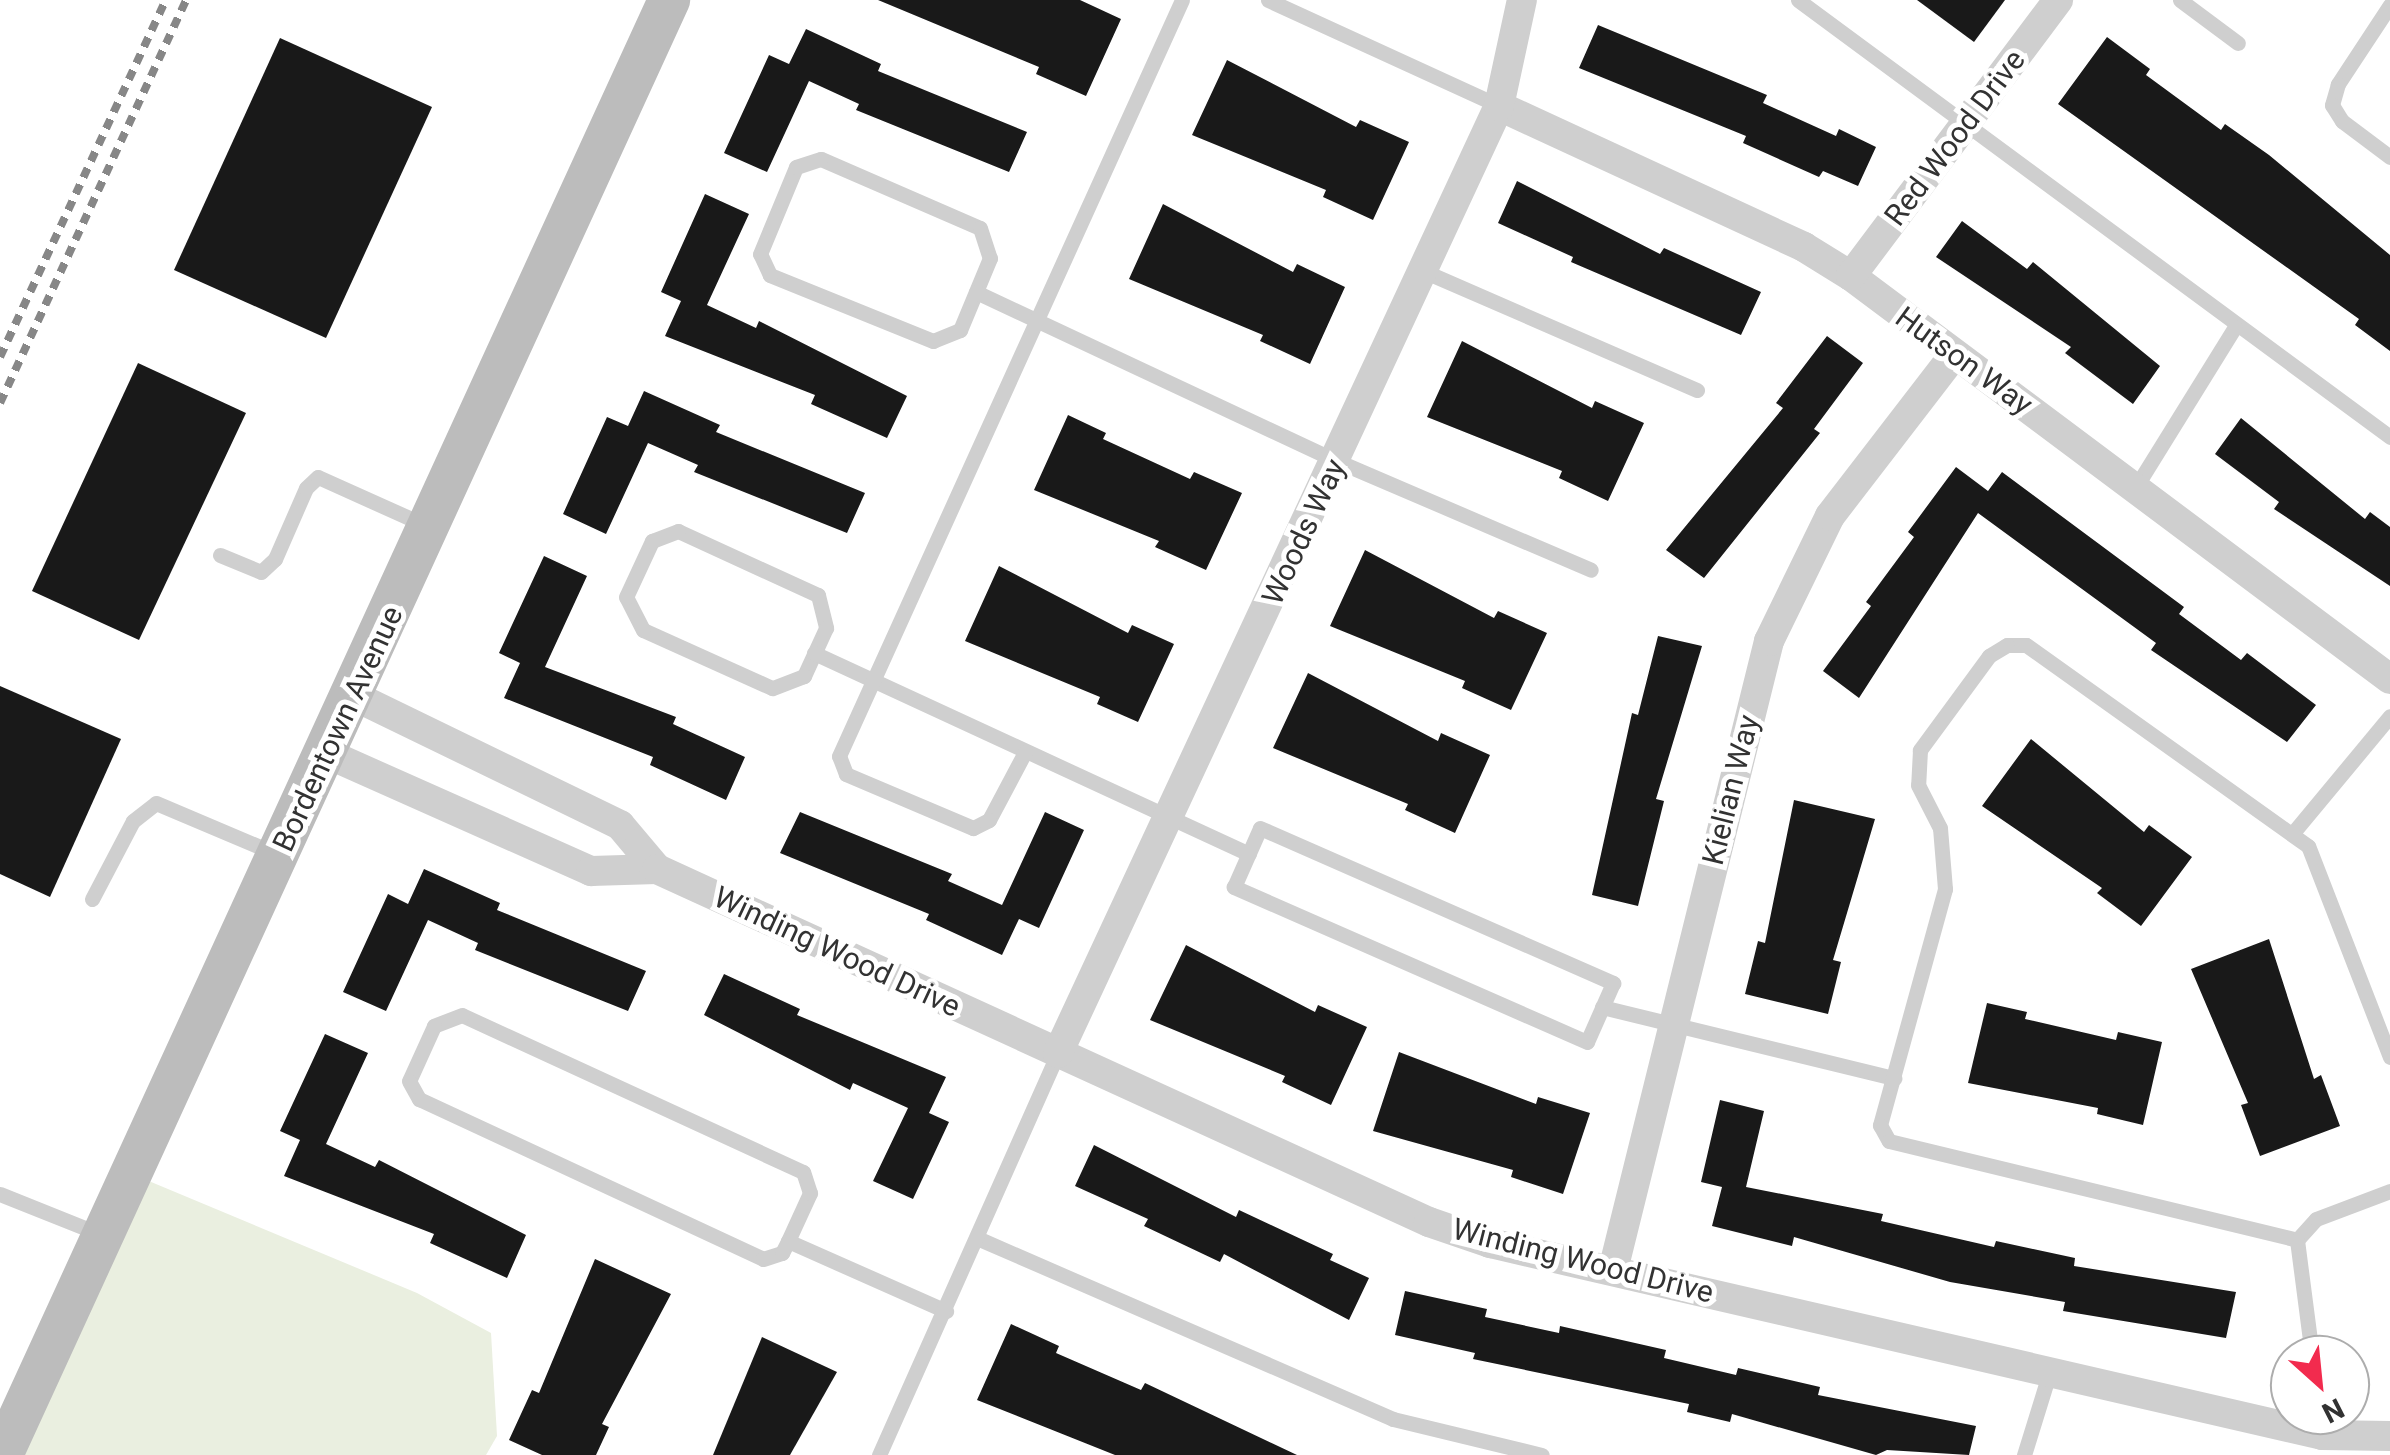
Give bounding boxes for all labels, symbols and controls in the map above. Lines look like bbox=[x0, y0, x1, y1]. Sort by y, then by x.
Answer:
street label: Red Wood Drive bbox=[1877, 43, 2033, 233]
street label: Hutson Way bbox=[1888, 299, 2040, 423]
street label: Woods Way bbox=[1255, 453, 1353, 611]
street label: Bordentown Avenue bbox=[265, 601, 411, 857]
street label: Kielian Way bbox=[1695, 711, 1767, 869]
street label: Winding Wood Drive bbox=[708, 879, 966, 1025]
street label: Winding Wood Drive bbox=[1449, 1211, 1717, 1311]
north arrow bbox=[2270, 1335, 2370, 1435]
text: N bbox=[2317, 1391, 2349, 1430]

